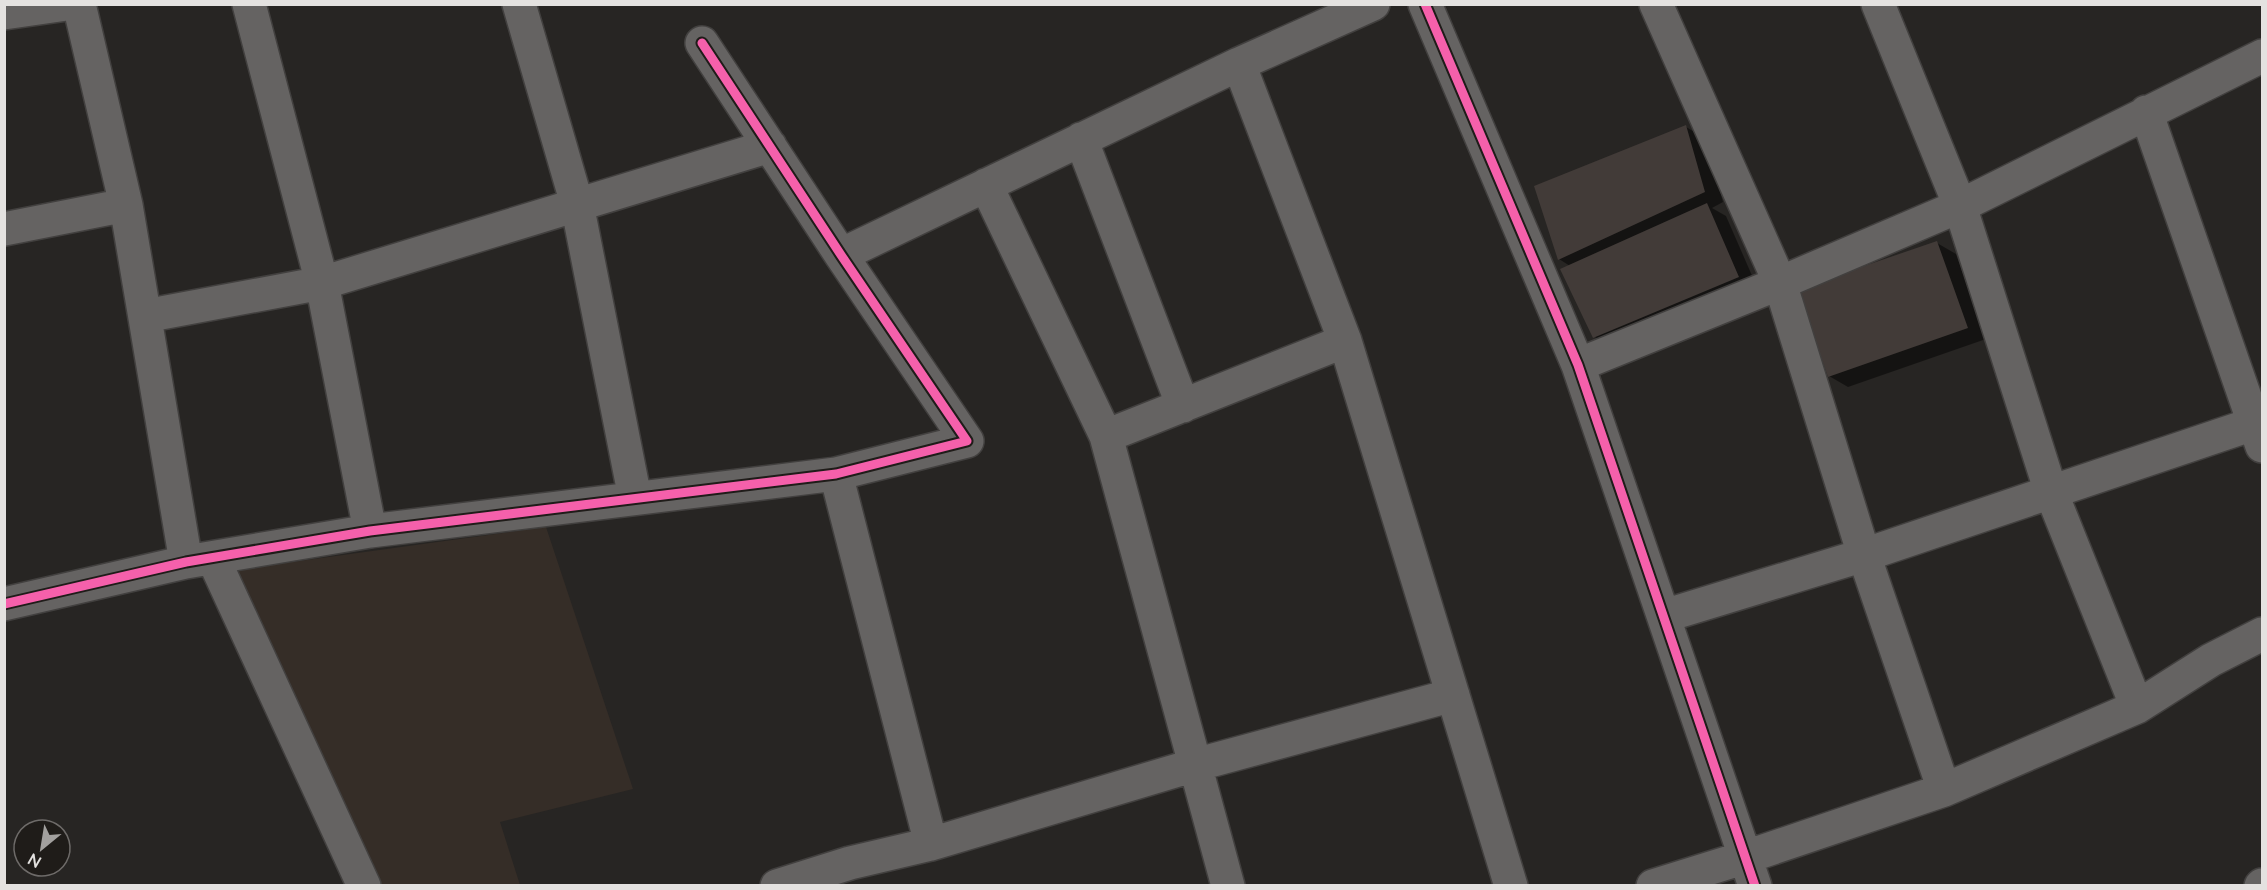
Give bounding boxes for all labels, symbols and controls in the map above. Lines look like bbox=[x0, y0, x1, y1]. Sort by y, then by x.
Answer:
north arrow bbox=[12, 818, 72, 878]
text: N bbox=[24, 850, 44, 873]

